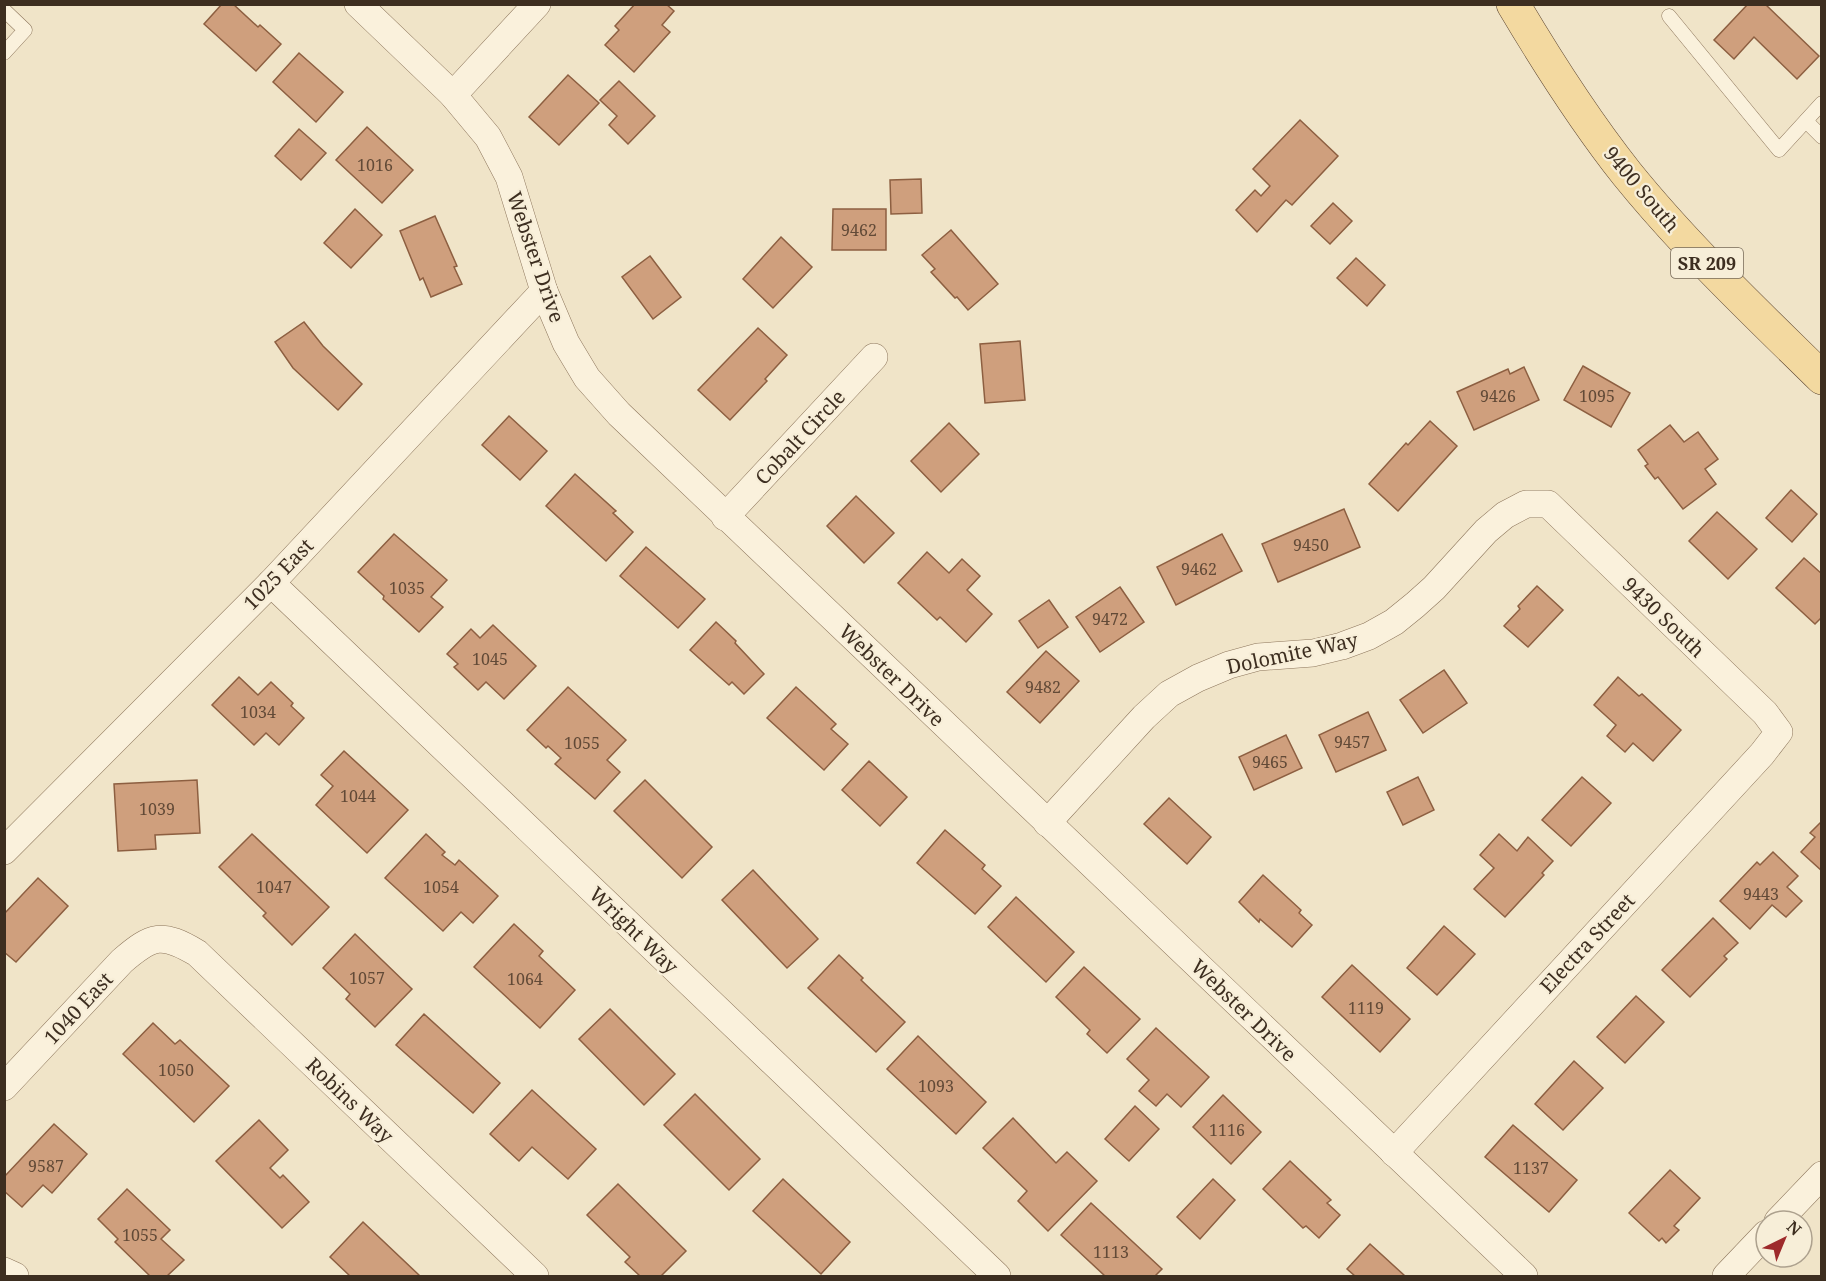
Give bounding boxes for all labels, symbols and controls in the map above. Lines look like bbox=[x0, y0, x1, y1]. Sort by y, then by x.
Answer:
street label: 9400 South bbox=[1598, 140, 1686, 238]
house number: 1016 bbox=[357, 154, 393, 176]
street label: Webster Drive bbox=[501, 188, 571, 326]
house number: 9462 bbox=[841, 219, 877, 241]
road number: SR 209 bbox=[1671, 248, 1743, 278]
street label: Cobalt Circle bbox=[749, 384, 851, 490]
house number: 9426 bbox=[1480, 385, 1516, 407]
house number: 1095 bbox=[1579, 385, 1615, 407]
street label: 1025 East bbox=[237, 532, 319, 616]
house number: 9450 bbox=[1293, 534, 1329, 556]
house number: 9462 bbox=[1181, 558, 1217, 580]
street label: 9430 South bbox=[1617, 571, 1711, 663]
house number: 1035 bbox=[389, 577, 425, 599]
house number: 9472 bbox=[1092, 608, 1128, 630]
street label: Webster Drive bbox=[833, 618, 951, 732]
street label: Dolomite Way bbox=[1224, 626, 1361, 680]
house number: 1045 bbox=[472, 648, 508, 670]
house number: 9482 bbox=[1025, 676, 1061, 698]
house number: 1034 bbox=[240, 701, 276, 723]
house number: 9457 bbox=[1334, 731, 1370, 753]
house number: 1055 bbox=[564, 732, 600, 754]
house number: 9465 bbox=[1252, 751, 1288, 773]
house number: 1044 bbox=[340, 785, 376, 807]
house number: 1039 bbox=[139, 798, 175, 820]
house number: 1047 bbox=[256, 876, 292, 898]
house number: 1054 bbox=[423, 876, 459, 898]
street label: Wright Way bbox=[584, 881, 685, 980]
house number: 9443 bbox=[1743, 883, 1779, 905]
street label: Electra Street bbox=[1534, 887, 1640, 999]
street label: Webster Drive bbox=[1185, 953, 1303, 1067]
street label: 1040 East bbox=[38, 966, 118, 1050]
house number: 1057 bbox=[349, 967, 385, 989]
house number: 1064 bbox=[507, 968, 543, 990]
house number: 1119 bbox=[1348, 997, 1384, 1019]
street label: Robins Way bbox=[300, 1051, 400, 1149]
house number: 1050 bbox=[158, 1059, 194, 1081]
house number: 1093 bbox=[918, 1075, 954, 1097]
house number: 1116 bbox=[1209, 1119, 1245, 1141]
house number: 9587 bbox=[28, 1155, 64, 1177]
house number: 1137 bbox=[1513, 1157, 1549, 1179]
north arrow bbox=[1754, 1209, 1814, 1269]
text: N bbox=[1782, 1216, 1807, 1241]
house number: 1055 bbox=[122, 1224, 158, 1246]
house number: 1113 bbox=[1093, 1241, 1129, 1263]

